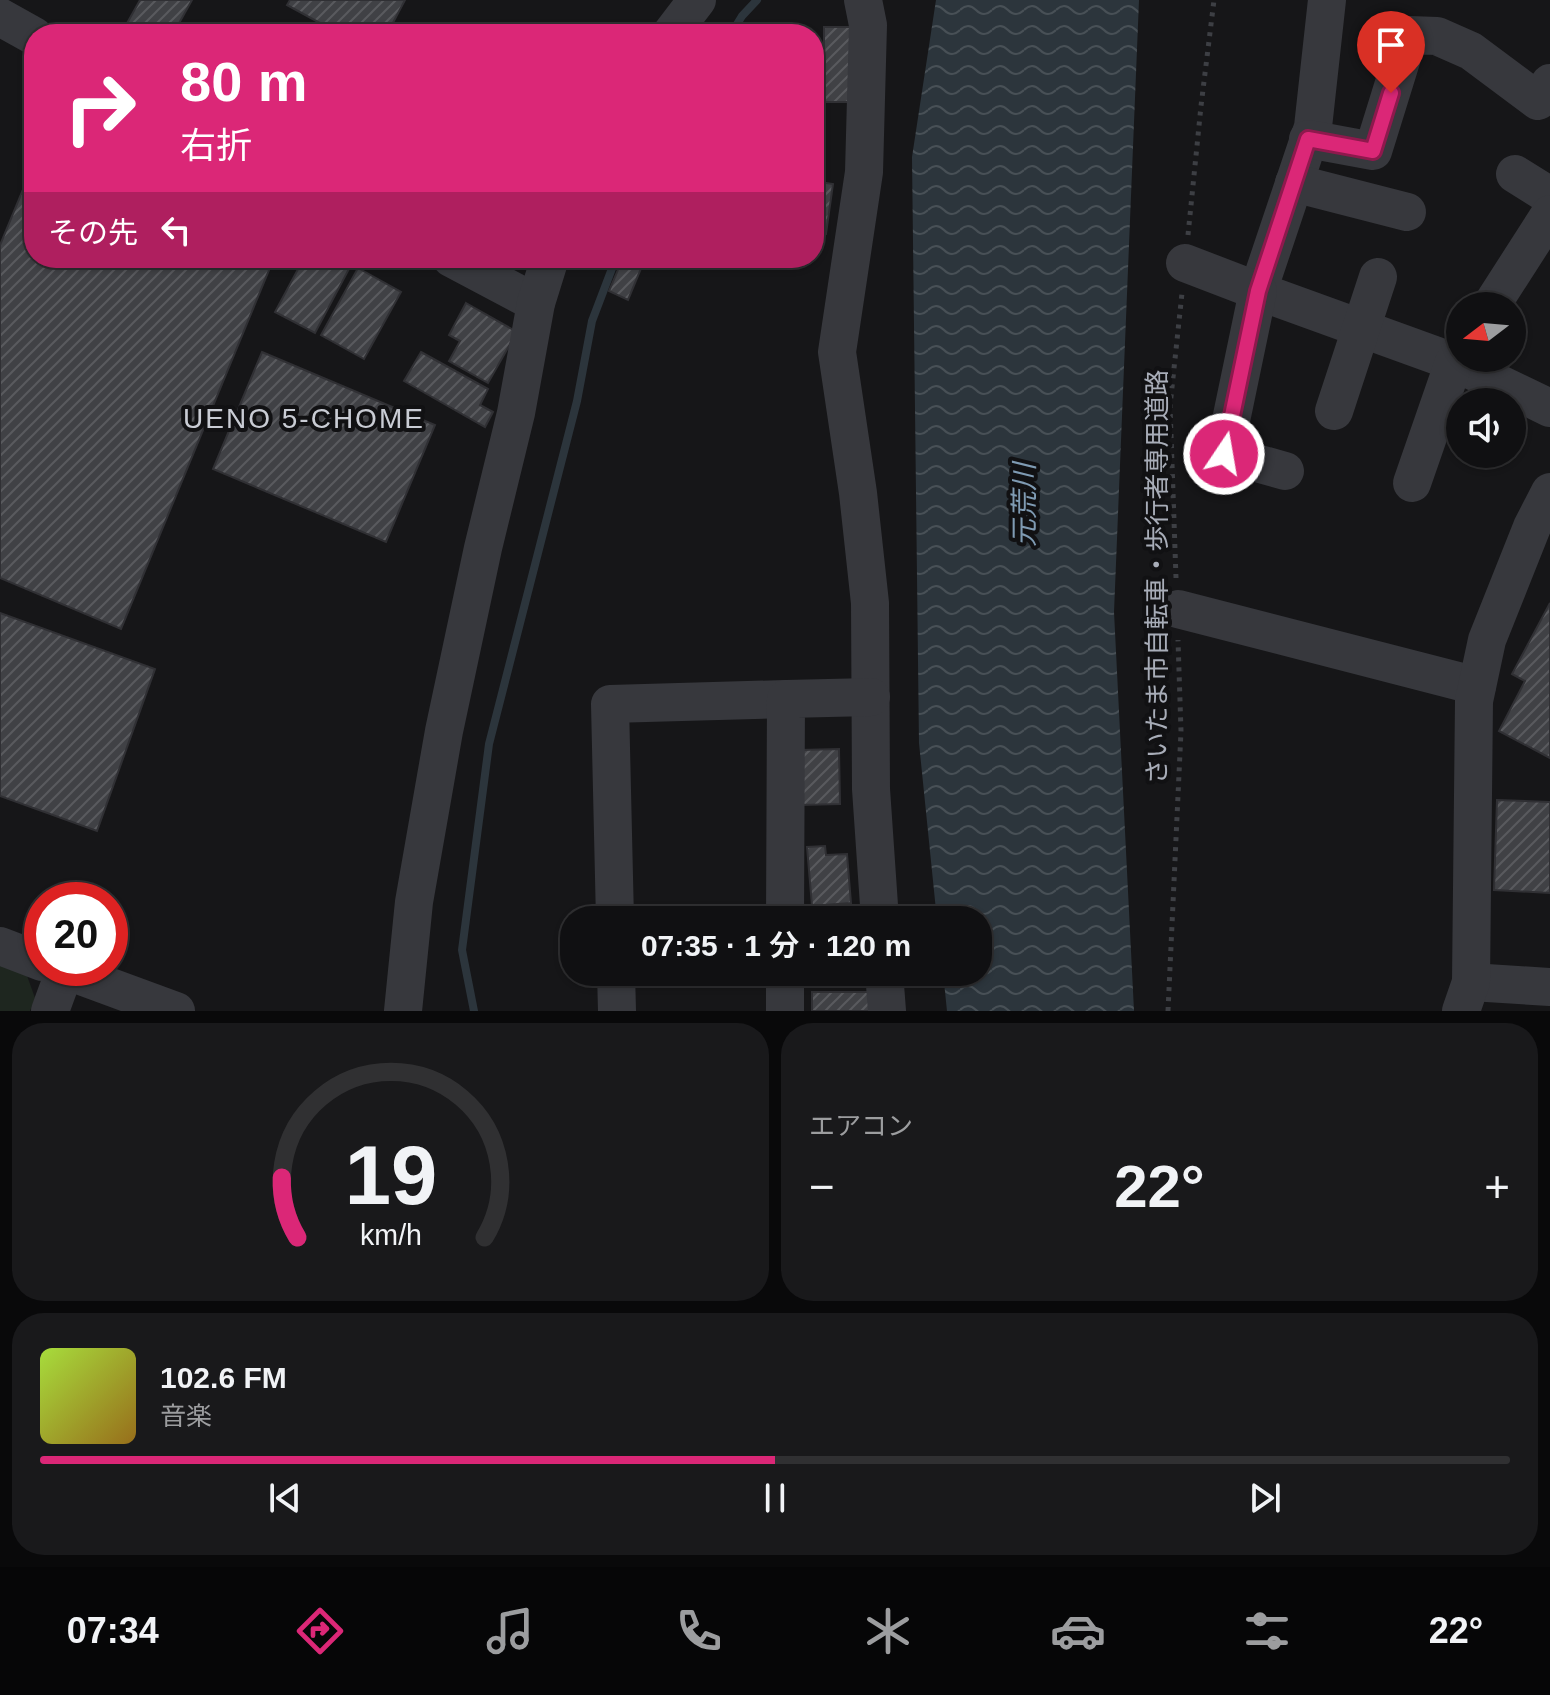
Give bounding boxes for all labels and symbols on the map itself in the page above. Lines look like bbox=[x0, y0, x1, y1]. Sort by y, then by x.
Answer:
pin bbox=[1357, 11, 1425, 93]
north arrow bbox=[1446, 292, 1526, 372]
street label: さいたま市自転車・歩行者専用道路 bbox=[1142, 369, 1172, 785]
district label: UENO 5-CHOME bbox=[183, 403, 425, 434]
position arrow bbox=[1182, 412, 1266, 496]
water label: 元荒川 bbox=[1009, 460, 1040, 547]
speed limit sign: 20 bbox=[24, 882, 128, 986]

